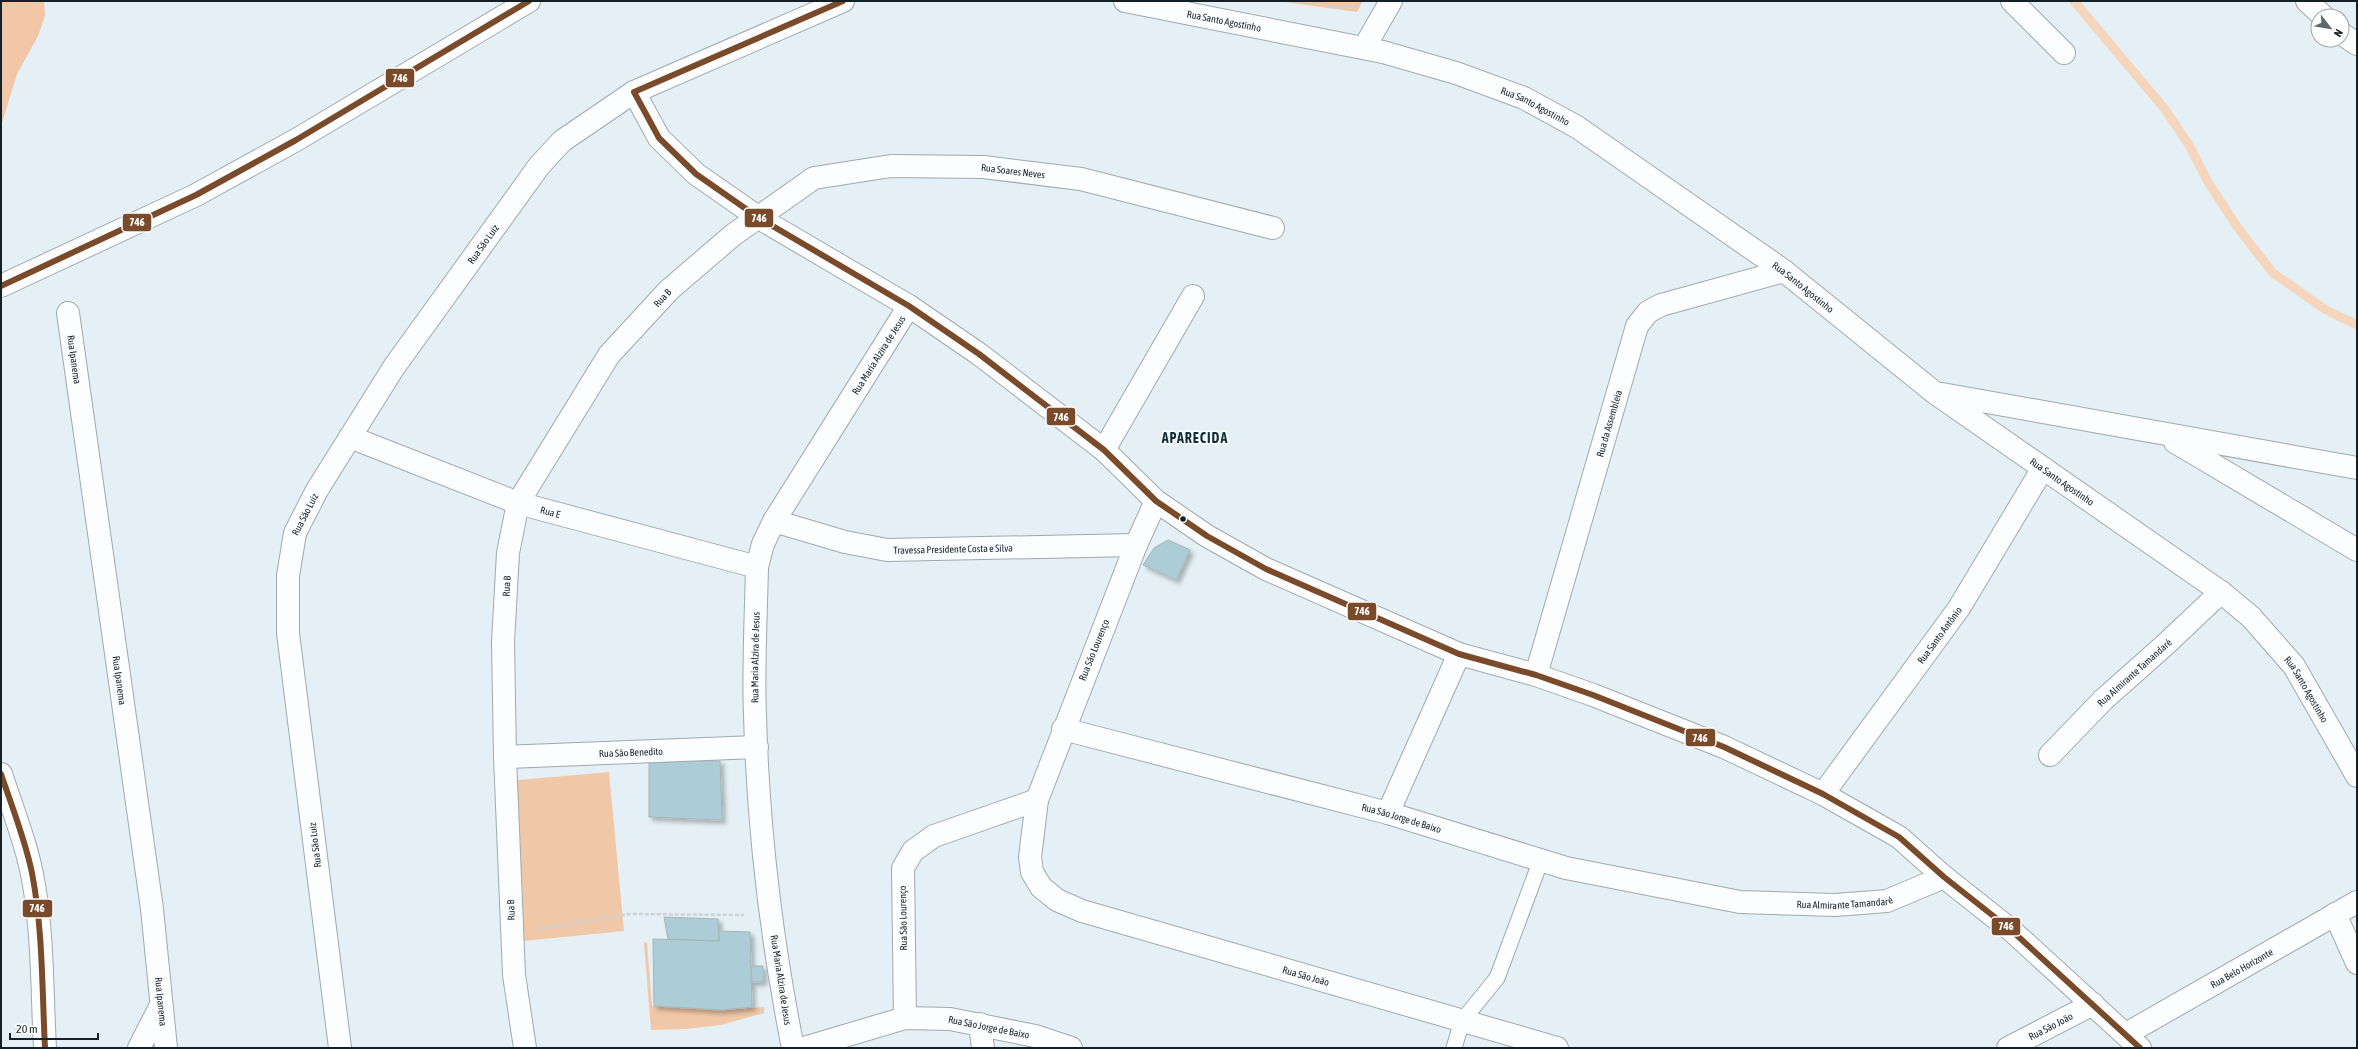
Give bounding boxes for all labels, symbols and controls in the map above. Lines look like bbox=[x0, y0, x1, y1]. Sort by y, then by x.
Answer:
street label: Rua Santo Agostinho bbox=[1186, 8, 1262, 33]
north arrow bbox=[2310, 8, 2350, 48]
text: N bbox=[2332, 27, 2345, 39]
line badge: 746 bbox=[385, 68, 415, 88]
text: 746 bbox=[392, 72, 408, 84]
street label: Rua Santo Agostinho bbox=[1500, 85, 1572, 128]
street label: Rua Soares Neves bbox=[980, 161, 1046, 180]
line badge: 746 bbox=[744, 208, 774, 228]
text: 746 bbox=[751, 212, 767, 224]
line badge: 746 bbox=[122, 213, 152, 232]
text: 746 bbox=[129, 216, 145, 228]
street label: Rua São Luiz bbox=[465, 222, 501, 266]
street label: Rua Santo Agostinho bbox=[1770, 259, 1836, 315]
street label: Rua B bbox=[651, 286, 673, 309]
street label: Rua Maria Alzira de Jesus bbox=[849, 313, 907, 396]
street label: Rua Ipanema bbox=[66, 334, 83, 385]
street label: Rua da Assembleia bbox=[1594, 388, 1624, 458]
line badge: 746 bbox=[1046, 407, 1076, 426]
text: 746 bbox=[1053, 411, 1069, 423]
district label: APARECIDA bbox=[1161, 430, 1228, 446]
street label: Rua Santo Agostinho bbox=[2028, 455, 2096, 508]
street label: Rua São Luiz bbox=[289, 491, 320, 537]
street label: Rua E bbox=[539, 504, 562, 520]
unlabelled marker bbox=[1178, 514, 1188, 524]
street label: Travessa Presidente Costa e Silva bbox=[893, 542, 1013, 555]
street label: Rua B bbox=[500, 575, 512, 597]
line badge: 746 bbox=[1347, 602, 1377, 621]
street label: Rua Santo Antônio bbox=[1915, 604, 1964, 665]
text: 746 bbox=[1354, 605, 1370, 617]
street label: Rua Maria Alzira de Jesus bbox=[749, 611, 761, 703]
street label: Rua São Lourenço bbox=[1077, 618, 1111, 682]
street label: Rua Almirante Tamandaré bbox=[2095, 636, 2174, 708]
street label: Rua Santo Agostinho bbox=[2282, 654, 2331, 724]
street label: Rua Ipanema bbox=[111, 655, 129, 706]
line badge: 746 bbox=[1685, 728, 1716, 747]
text: 746 bbox=[1692, 732, 1708, 744]
street label: Rua São Benedito bbox=[599, 745, 663, 759]
street label: Rua São Jorge de Baixo bbox=[1361, 801, 1443, 835]
street label: Rua São Luiz bbox=[307, 821, 323, 868]
street label: Rua São Lourenço bbox=[897, 885, 909, 951]
street label: Rua Almirante Tamandaré bbox=[1797, 894, 1895, 911]
line badge: 746 bbox=[22, 899, 53, 918]
street label: Rua B bbox=[505, 899, 517, 920]
text: 746 bbox=[29, 902, 45, 914]
line badge: 746 bbox=[1991, 917, 2021, 936]
text: 746 bbox=[1998, 920, 2014, 932]
street label: Rua Maria Alzira de Jesus bbox=[768, 934, 794, 1026]
street label: Rua Belo Horizonte bbox=[2208, 946, 2275, 990]
street label: Rua São João bbox=[1281, 964, 1331, 988]
street label: Rua Ipanema bbox=[153, 977, 169, 1027]
street label: Rua São João bbox=[2027, 1010, 2075, 1042]
street label: Rua São Jorge de Baixo bbox=[947, 1013, 1031, 1040]
scale bar bbox=[10, 1015, 98, 1041]
text: 20 m bbox=[16, 1022, 38, 1036]

